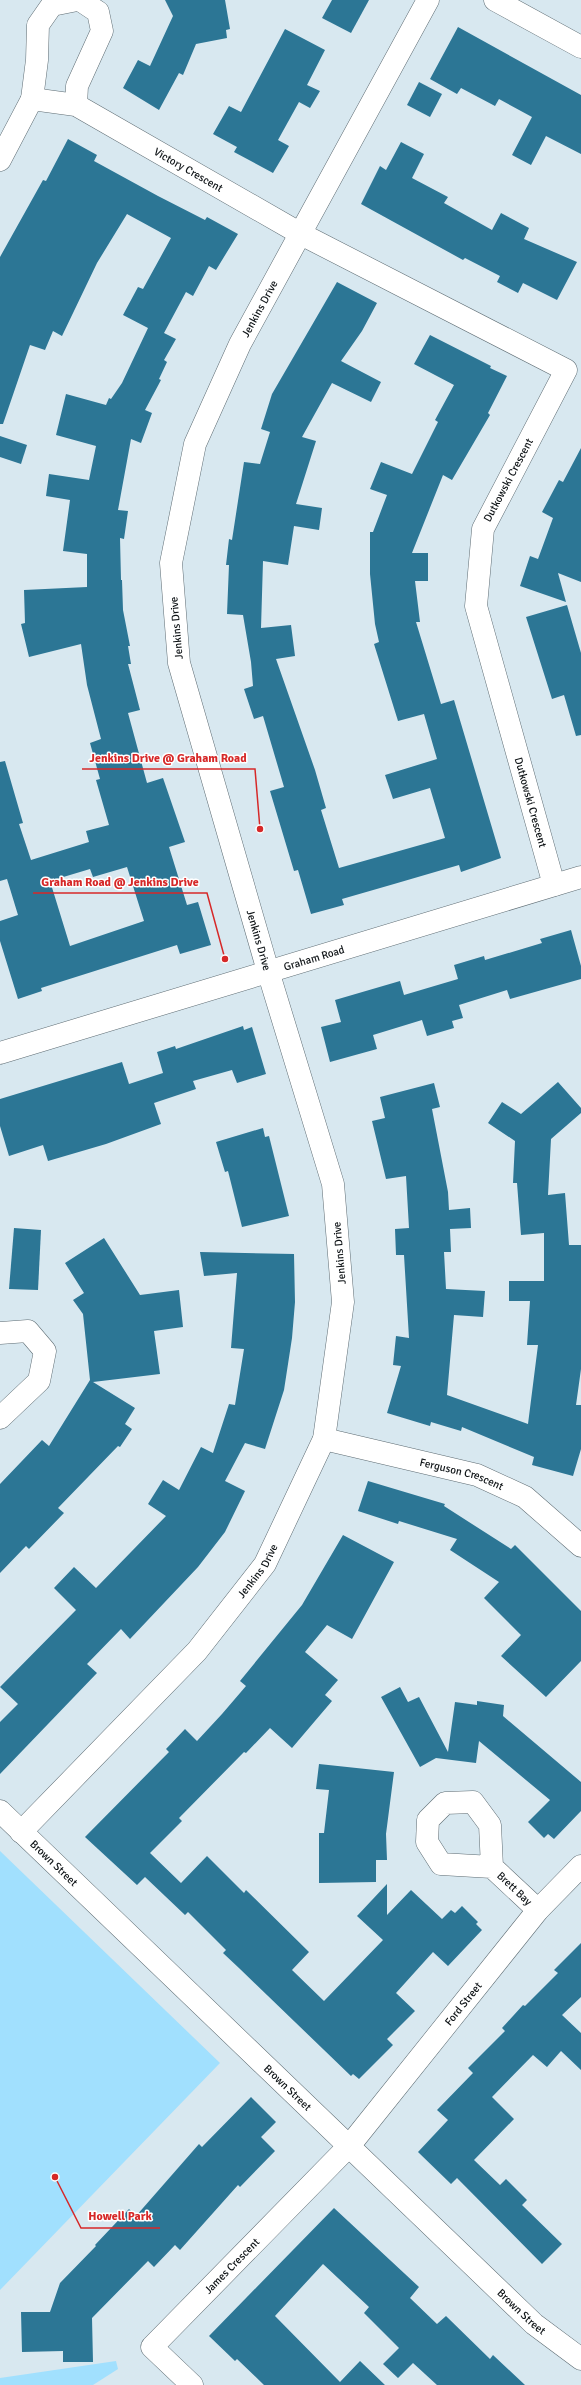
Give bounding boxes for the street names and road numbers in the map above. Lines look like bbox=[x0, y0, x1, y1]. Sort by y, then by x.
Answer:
street label: Victory Crescent bbox=[152, 145, 225, 195]
street label: Jenkins Drive bbox=[239, 278, 281, 339]
street label: Dutkowski Crescent bbox=[481, 436, 536, 524]
street label: Jenkins Drive bbox=[167, 596, 186, 660]
street label: Dutkowski Crescent bbox=[512, 756, 549, 849]
street label: Jenkins Drive bbox=[244, 908, 273, 972]
street label: Graham Road bbox=[282, 943, 346, 974]
street label: Jenkins Drive bbox=[330, 1221, 349, 1285]
street label: Ferguson Crescent bbox=[418, 1456, 505, 1493]
street label: Jenkins Drive bbox=[235, 1542, 281, 1601]
street label: Brown Street bbox=[27, 1837, 80, 1889]
street label: Brett Bay bbox=[494, 1869, 535, 1909]
street label: Ford Street bbox=[442, 1979, 485, 2028]
street label: Brown Street bbox=[261, 2062, 314, 2114]
street label: James Crescent bbox=[202, 2235, 262, 2297]
street label: Brown Street bbox=[495, 2286, 548, 2337]

